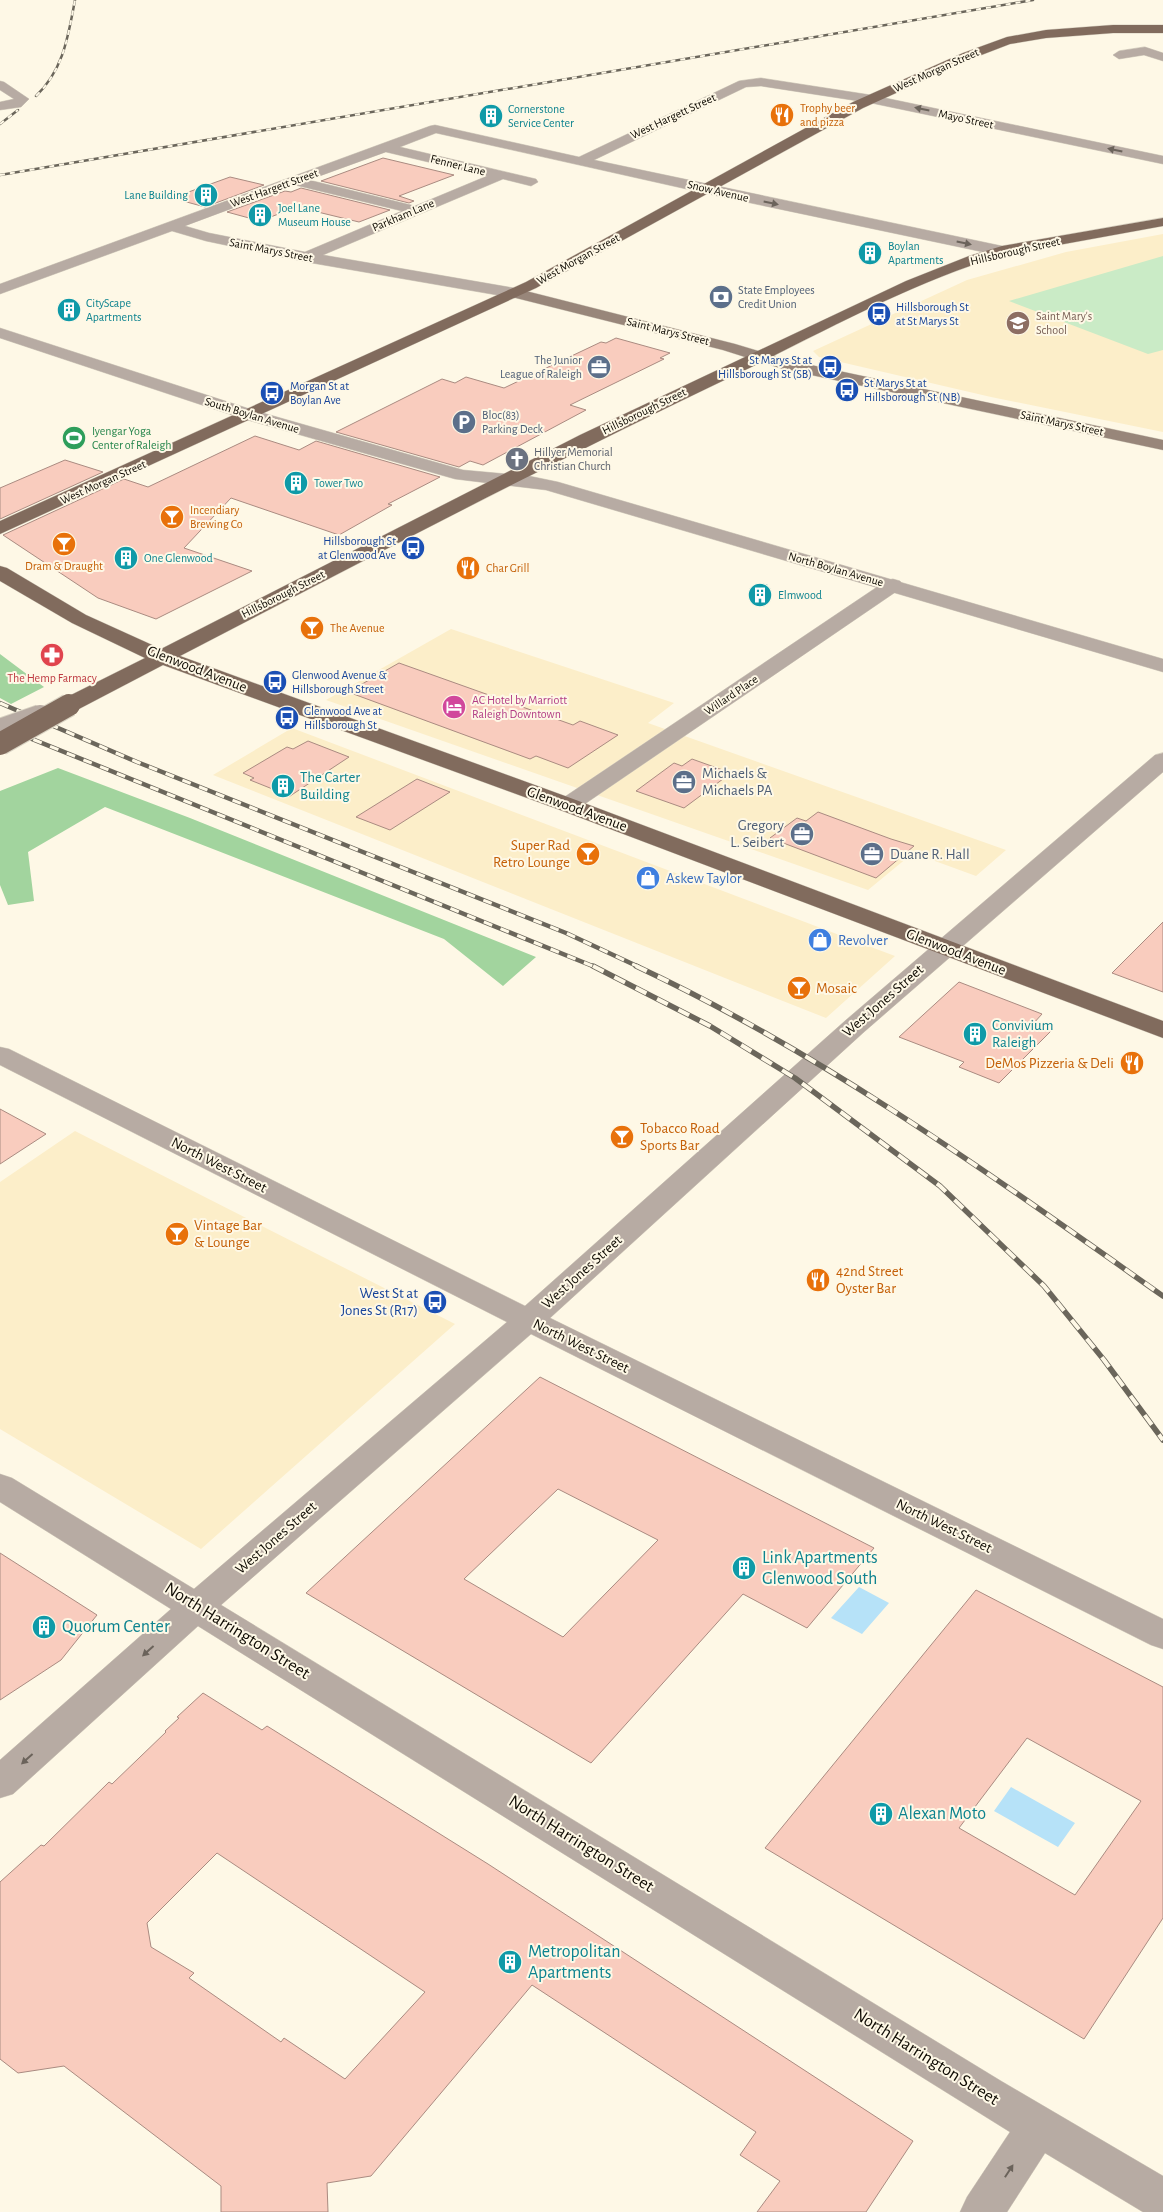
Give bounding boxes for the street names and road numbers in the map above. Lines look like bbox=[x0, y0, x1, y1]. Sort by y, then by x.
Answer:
street label: West Morgan Street bbox=[891, 46, 981, 94]
street label: West Hargett Street bbox=[629, 91, 718, 141]
street label: Mayo Street bbox=[937, 107, 995, 132]
street label: Fenner Lane bbox=[429, 152, 487, 178]
street label: West Hargett Street bbox=[228, 166, 320, 209]
street label: Snow Avenue bbox=[686, 178, 750, 204]
street label: Parkham Lane bbox=[370, 197, 436, 233]
street label: West Morgan Street bbox=[535, 231, 621, 287]
street label: Hillsborough Street bbox=[969, 235, 1061, 267]
street label: Saint Marys Street bbox=[228, 236, 314, 265]
street label: Saint Marys Street bbox=[625, 315, 711, 348]
street label: Hillsborough Street bbox=[600, 385, 688, 436]
street label: South Boylan Avenue bbox=[203, 395, 301, 436]
street label: Saint Marys Street bbox=[1019, 408, 1105, 439]
street label: West Morgan Street bbox=[58, 458, 148, 506]
street label: North Boylan Avenue bbox=[787, 550, 885, 589]
street label: Hillsborough Street bbox=[239, 568, 327, 620]
street label: Glenwood Avenue bbox=[145, 643, 249, 695]
street label: Willard Place bbox=[702, 673, 760, 717]
street label: Glenwood Avenue bbox=[525, 784, 629, 834]
street label: Glenwood Avenue bbox=[904, 926, 1008, 978]
street label: West Jones Street bbox=[840, 962, 927, 1040]
street label: North West Street bbox=[169, 1135, 269, 1196]
street label: West Jones Street bbox=[539, 1232, 625, 1312]
street label: North West Street bbox=[531, 1316, 632, 1376]
street label: North West Street bbox=[894, 1496, 995, 1556]
street label: West Jones Street bbox=[233, 1499, 320, 1577]
street label: North Harrington Street bbox=[161, 1579, 313, 1683]
street label: North Harrington Street bbox=[505, 1792, 657, 1896]
street label: North Harrington Street bbox=[850, 2005, 1002, 2109]

